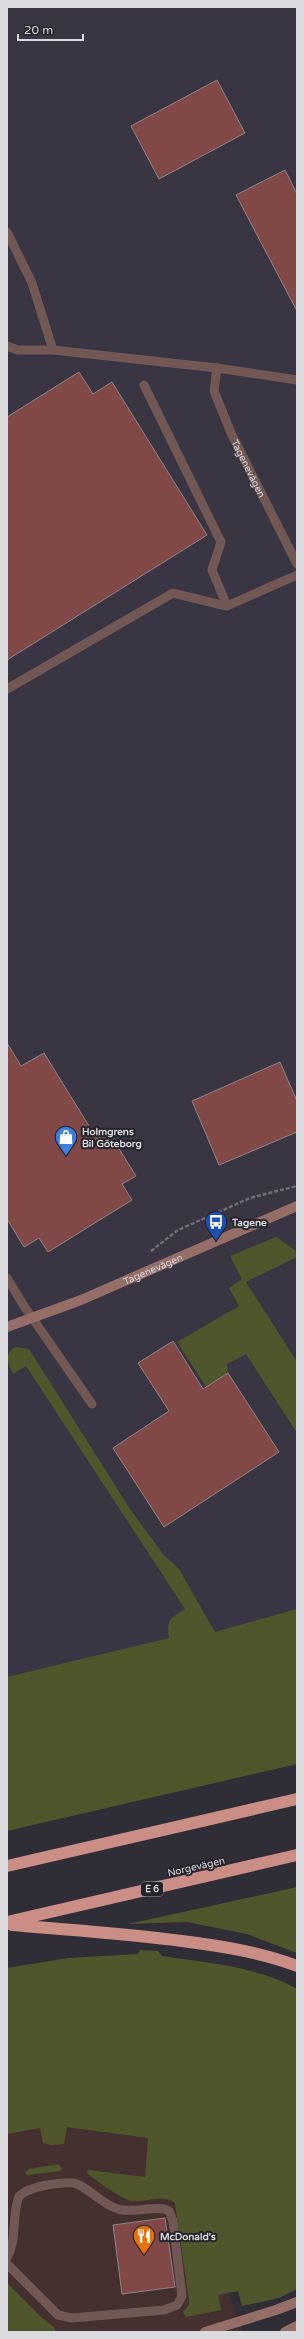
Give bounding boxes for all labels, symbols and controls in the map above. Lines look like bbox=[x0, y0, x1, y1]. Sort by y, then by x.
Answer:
scale bar bbox=[18, 16, 83, 42]
text: 20 m bbox=[24, 23, 53, 37]
street label: Tagenevägen bbox=[228, 438, 268, 500]
shop icon: Holmgrens Bil Göteborg bbox=[53, 1124, 79, 1157]
place label: Holmgrens Bil Göteborg bbox=[82, 1126, 142, 1150]
bus stop icon: Tagene bbox=[203, 1209, 229, 1242]
place label: Tagene bbox=[231, 1217, 267, 1229]
street label: Tagenevägen bbox=[122, 1252, 185, 1288]
street label: Norgevägen bbox=[166, 1855, 226, 1879]
road number: E 6 bbox=[141, 1882, 163, 1896]
restaurant icon: McDonald's bbox=[131, 2223, 157, 2256]
place label: McDonald's bbox=[160, 2231, 216, 2243]

